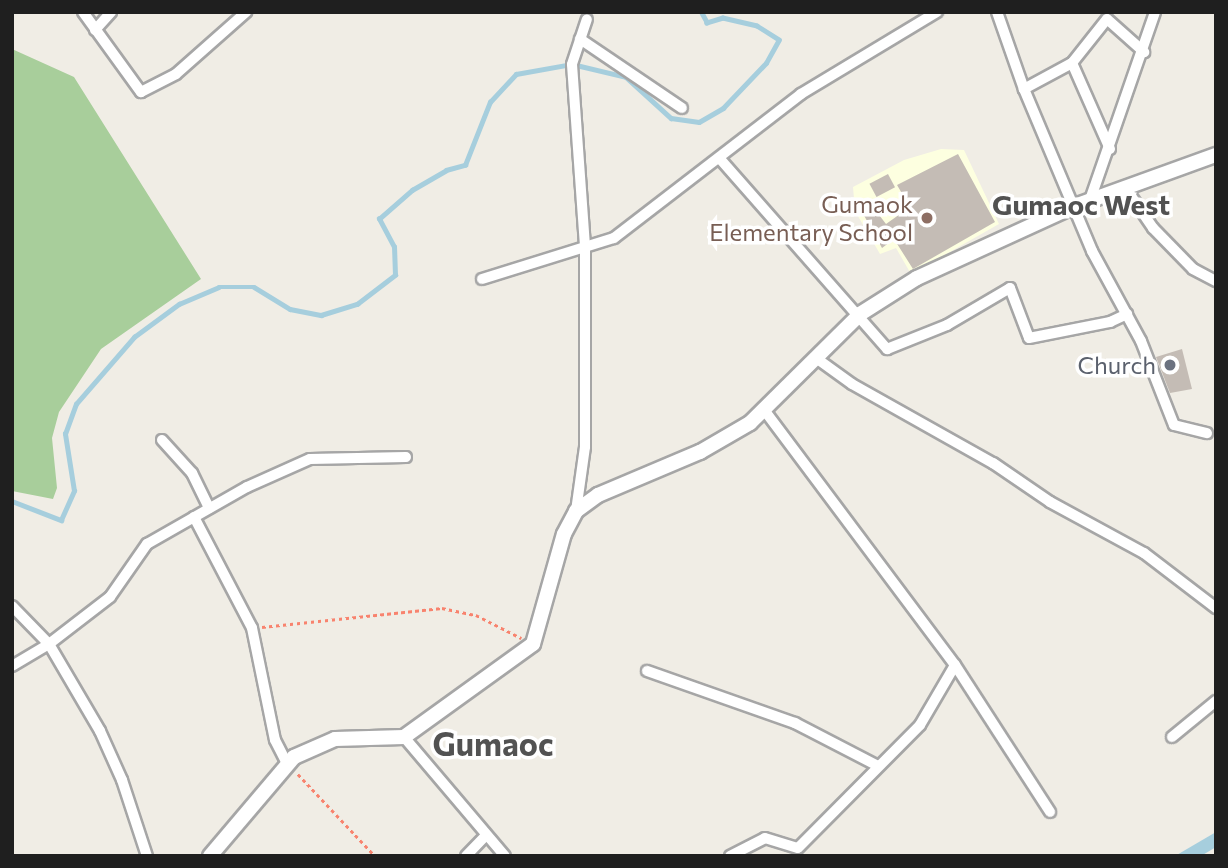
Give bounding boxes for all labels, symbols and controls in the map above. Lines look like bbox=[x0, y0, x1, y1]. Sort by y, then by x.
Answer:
district label: Gumaoc West bbox=[992, 187, 1170, 221]
place label: Gumaok Elementary School bbox=[709, 190, 913, 246]
marker: Gumaok Elementary School bbox=[919, 210, 935, 226]
place label: Church bbox=[1078, 351, 1156, 379]
marker: Church bbox=[1162, 357, 1178, 373]
district label: Gumaoc bbox=[433, 724, 553, 762]

